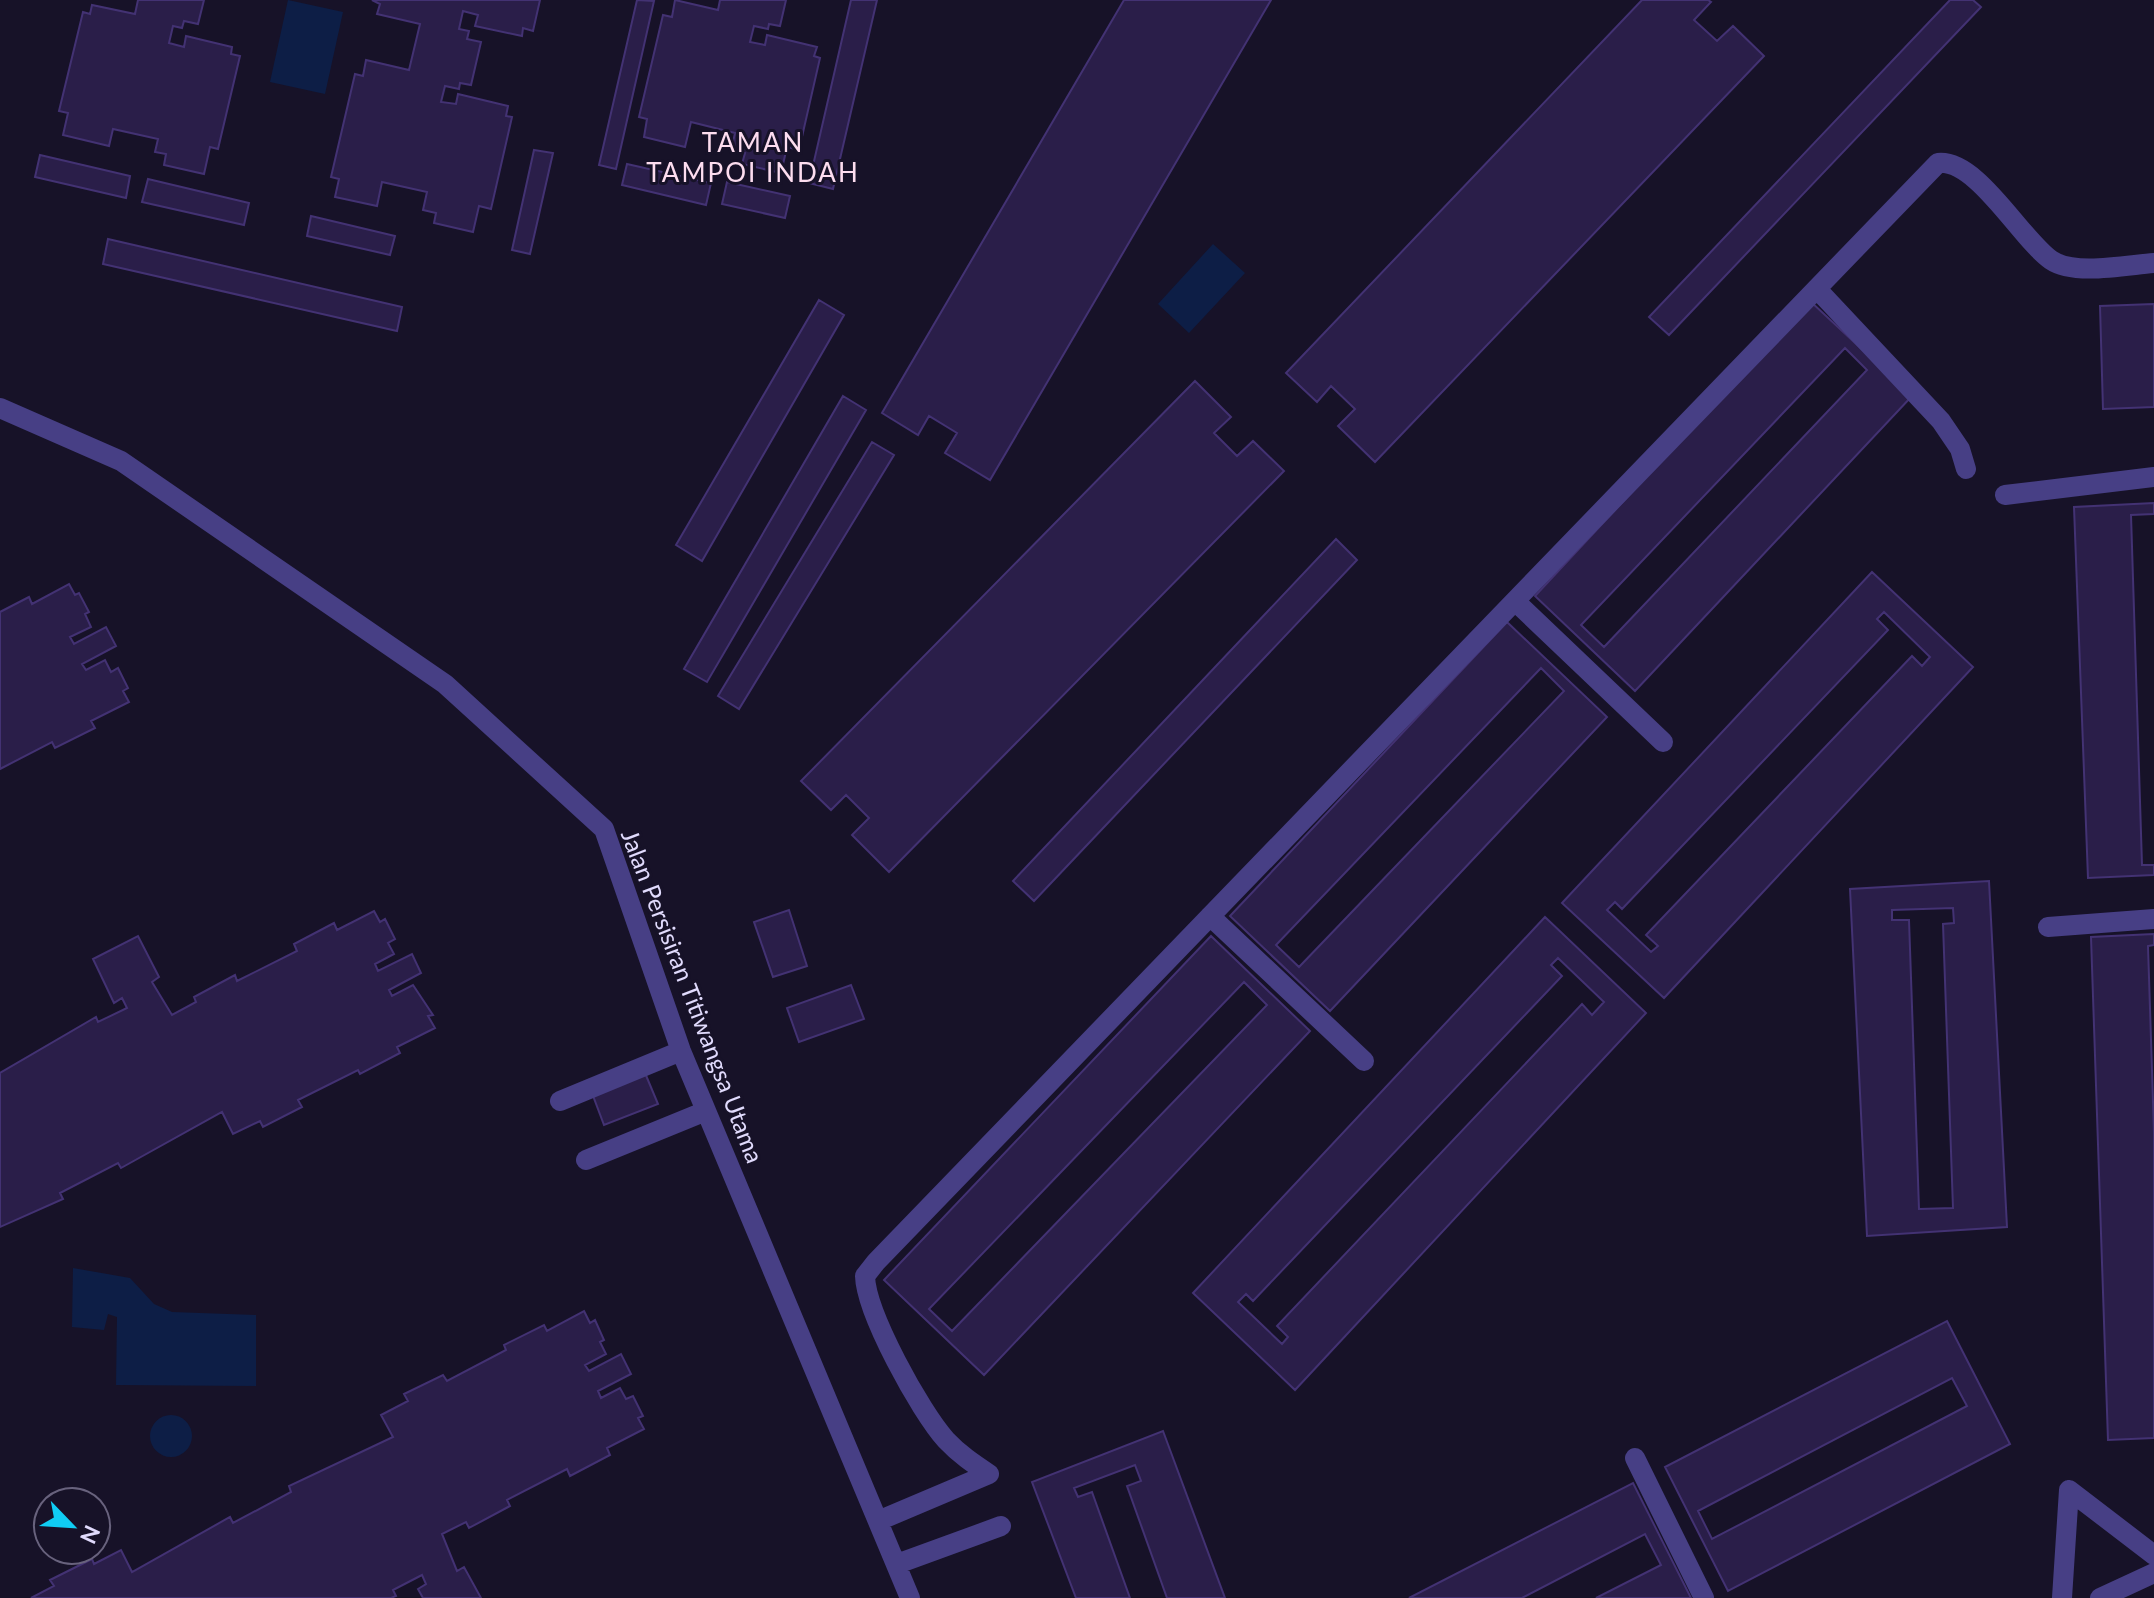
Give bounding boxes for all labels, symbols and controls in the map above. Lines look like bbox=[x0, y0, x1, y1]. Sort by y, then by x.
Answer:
district label: TAMAN TAMPOI INDAH bbox=[646, 126, 860, 188]
street label: Jalan Persisiran Titiwangsa Utama bbox=[616, 825, 770, 1167]
north arrow bbox=[32, 1486, 112, 1566]
text: N bbox=[75, 1521, 106, 1548]

